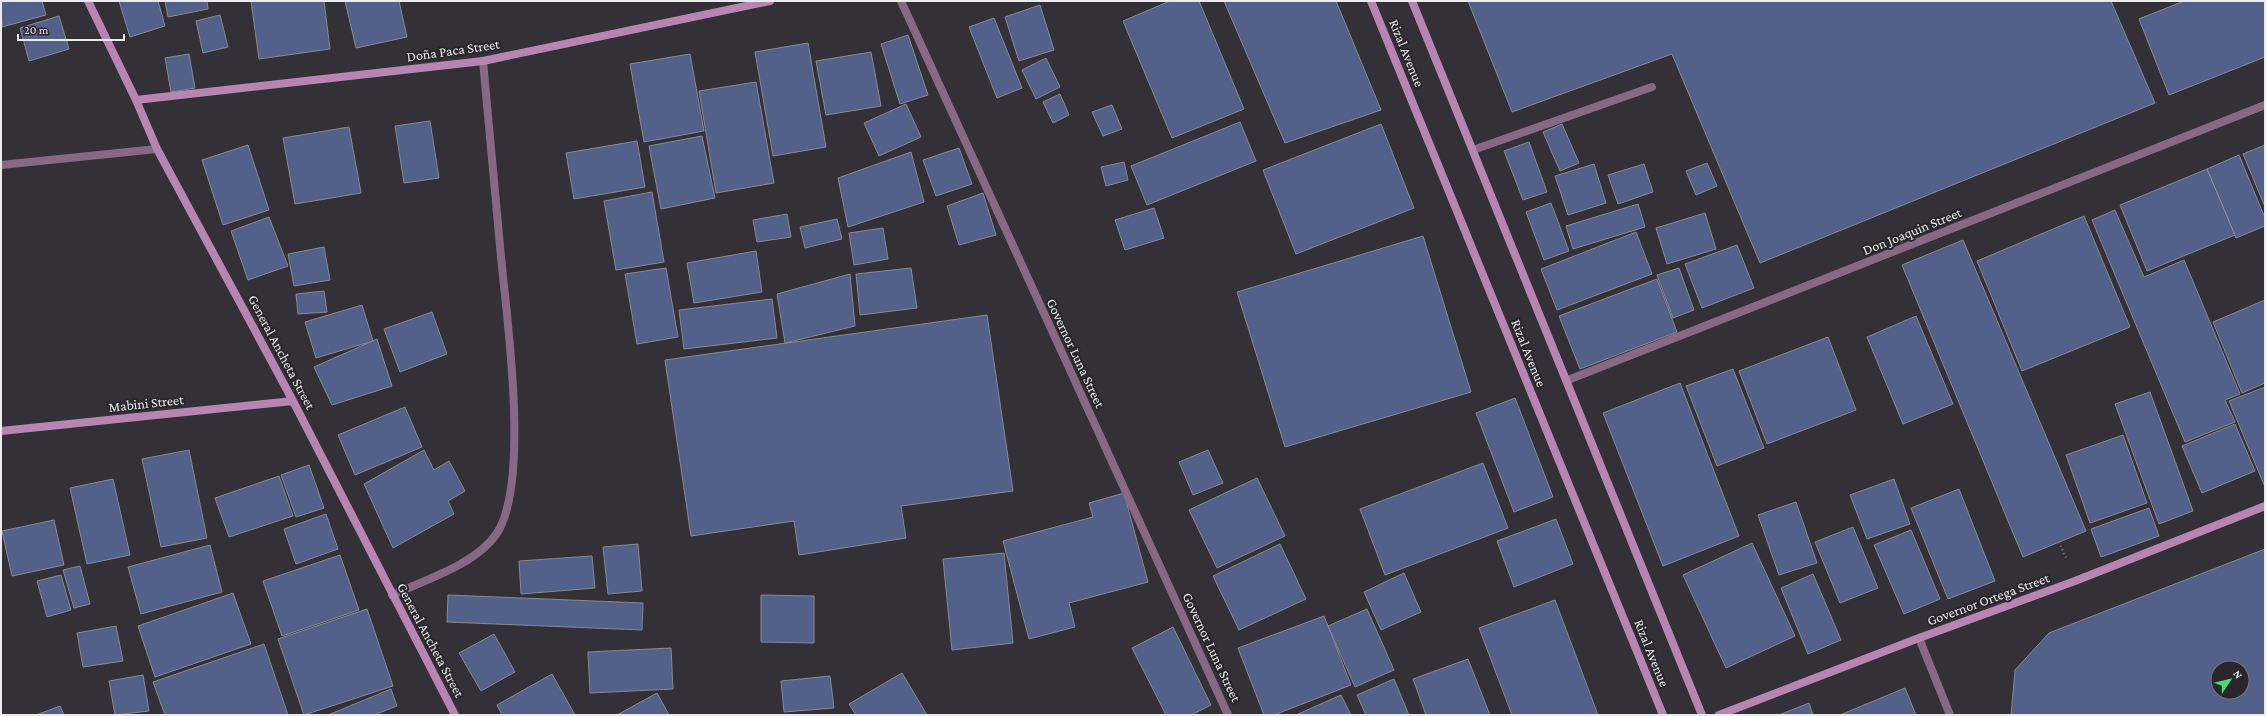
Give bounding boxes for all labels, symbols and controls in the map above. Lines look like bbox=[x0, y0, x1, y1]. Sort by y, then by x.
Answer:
scale bar bbox=[18, 16, 124, 42]
street label: Rizal Avenue bbox=[1386, 17, 1428, 89]
text: 20 m bbox=[24, 23, 49, 37]
street label: Doña Paca Street bbox=[405, 35, 501, 64]
street label: Don Joaquin Street bbox=[1860, 204, 1964, 258]
street label: General Ancheta Street bbox=[245, 292, 319, 412]
street label: Governor Luna Street bbox=[1044, 296, 1109, 411]
street label: Rizal Avenue bbox=[1508, 317, 1550, 389]
street label: Mabini Street bbox=[108, 391, 185, 415]
street label: Governor Ortega Street bbox=[1925, 569, 2052, 629]
street label: General Ancheta Street bbox=[394, 580, 468, 700]
street label: Governor Luna Street bbox=[1180, 590, 1245, 705]
street label: Rizal Avenue bbox=[1631, 617, 1673, 689]
north arrow bbox=[2210, 660, 2250, 700]
text: N bbox=[2231, 668, 2246, 681]

